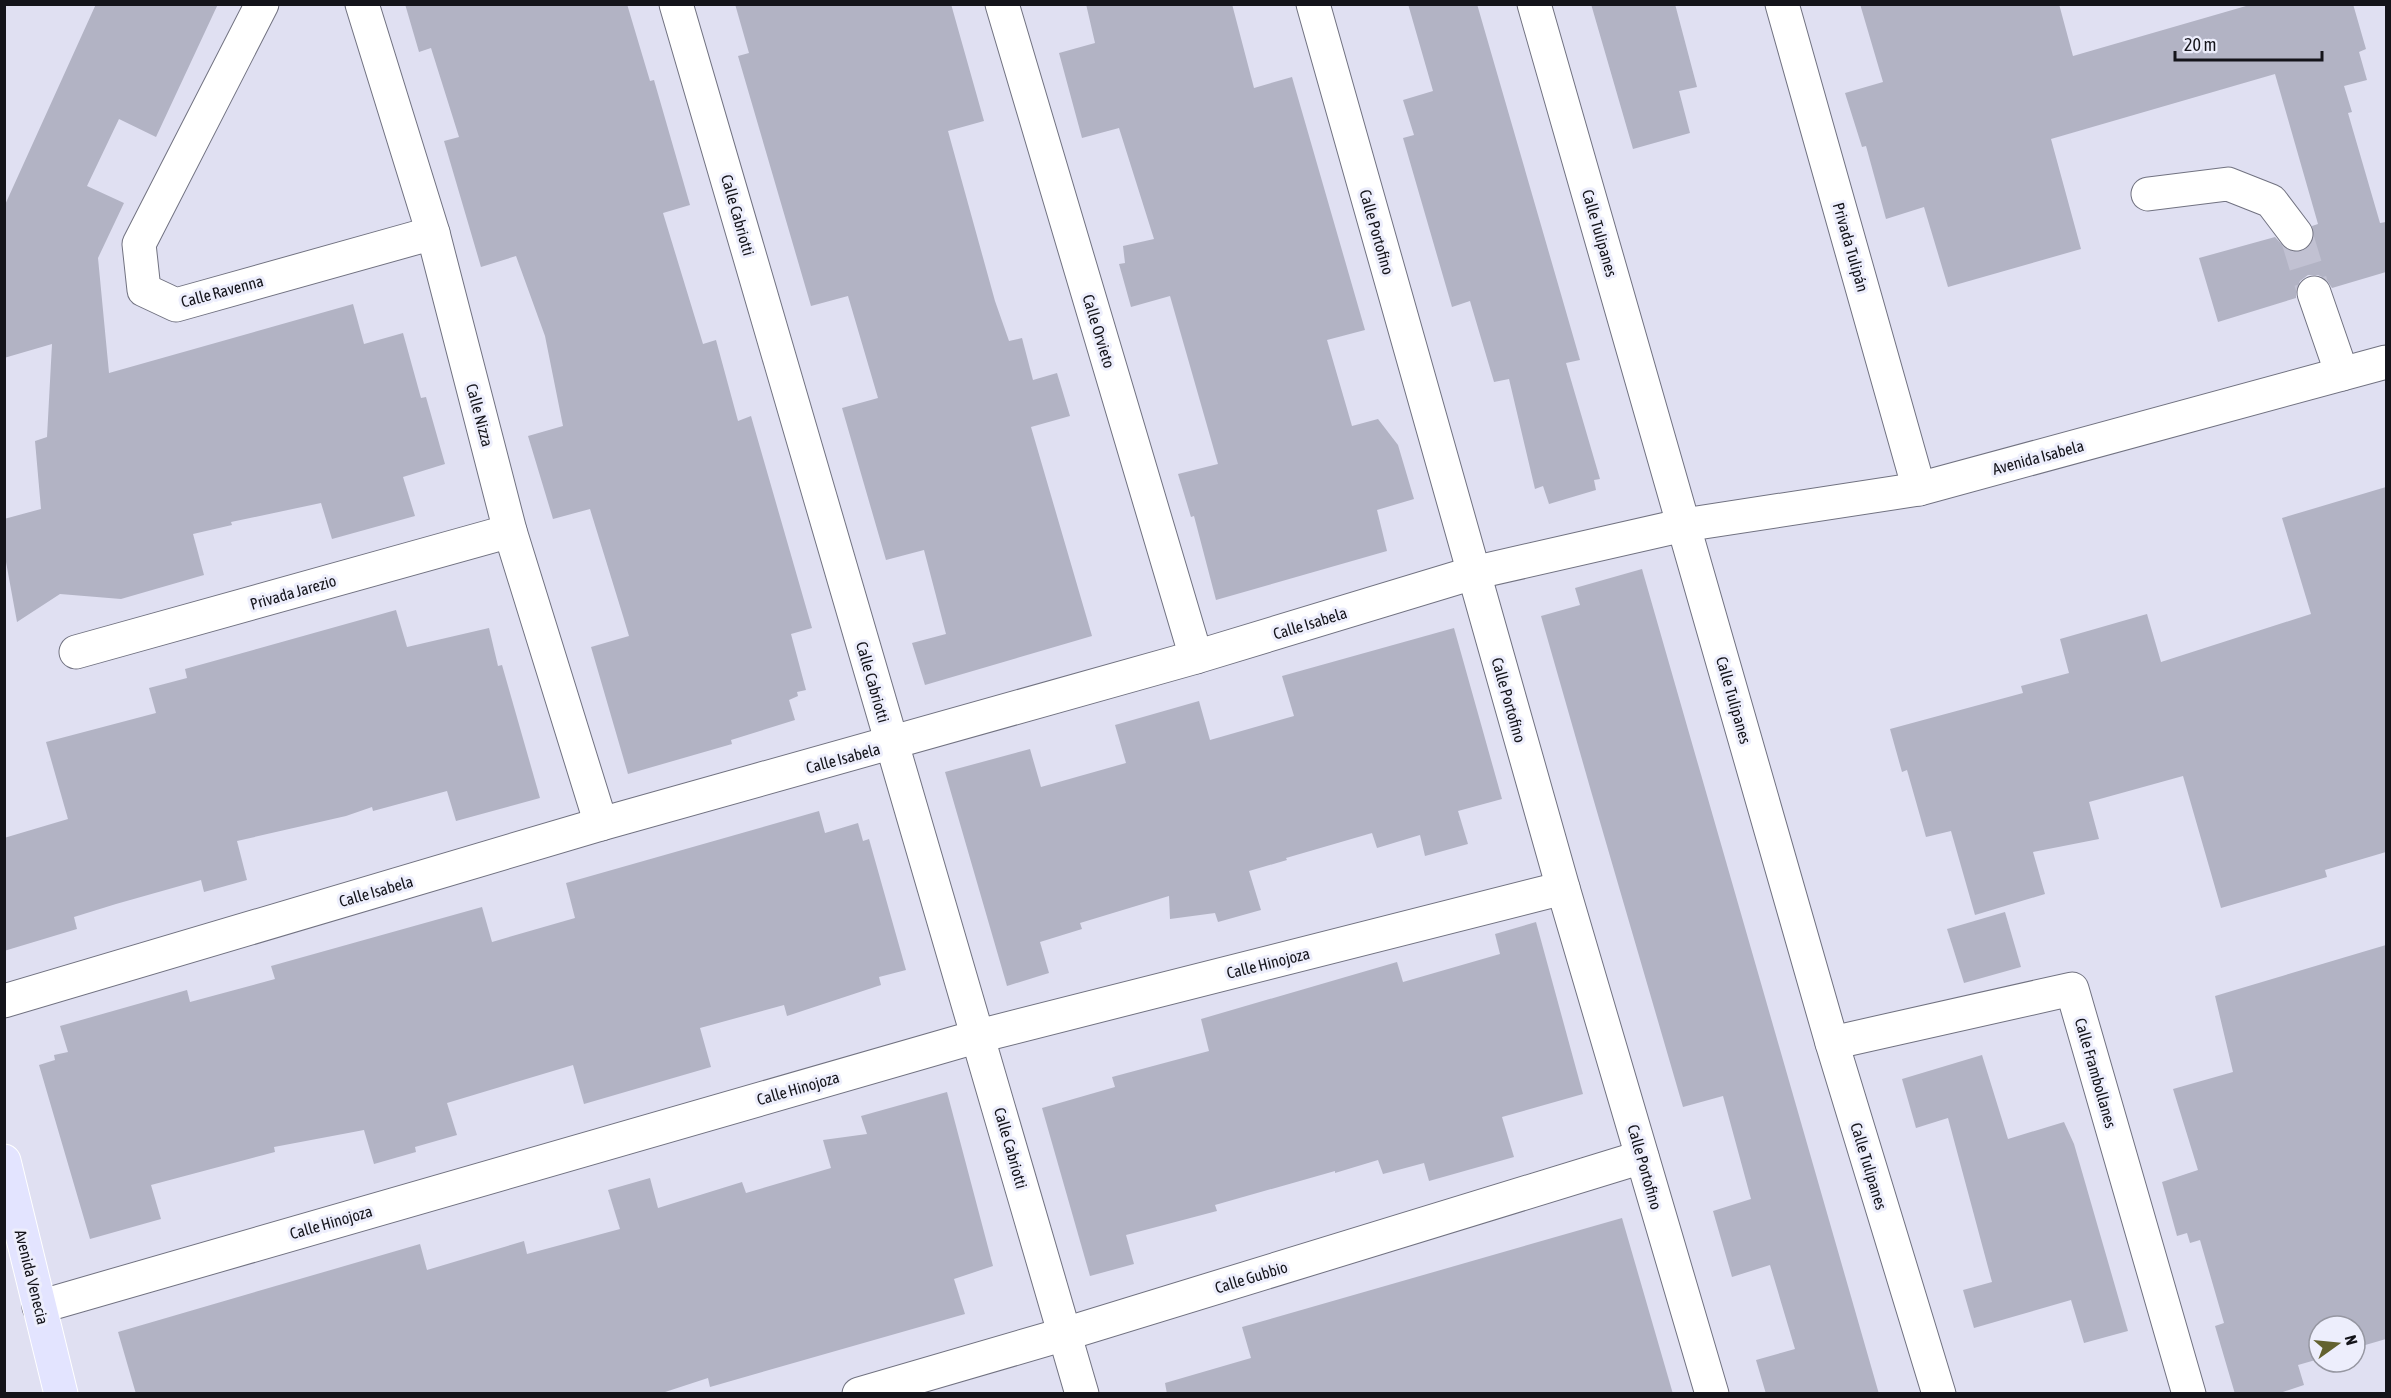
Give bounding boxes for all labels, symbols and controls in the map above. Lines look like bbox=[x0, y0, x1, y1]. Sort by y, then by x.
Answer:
scale bar bbox=[2175, 24, 2322, 62]
text: 20 m bbox=[2184, 34, 2216, 55]
street label: Calle Cabriotti bbox=[718, 172, 758, 258]
street label: Calle Portofino bbox=[1356, 187, 1398, 277]
street label: Calle Tulipanes bbox=[1578, 187, 1621, 279]
street label: Privada Tulipán bbox=[1829, 200, 1872, 294]
street label: Calle Ravenna bbox=[179, 271, 265, 311]
street label: Calle Orvieto bbox=[1079, 292, 1119, 370]
street label: Calle Nizza bbox=[463, 382, 497, 448]
street label: Avenida Isabela bbox=[1990, 436, 2086, 478]
street label: Privada Jarezio bbox=[248, 571, 338, 613]
street label: Calle Isabela bbox=[1271, 603, 1349, 643]
street label: Calle Cabriotti bbox=[853, 639, 893, 725]
street label: Calle Tulipanes bbox=[1712, 654, 1755, 746]
street label: Calle Portofino bbox=[1488, 655, 1530, 745]
street label: Calle Isabela bbox=[804, 739, 882, 777]
street label: Calle Isabela bbox=[337, 872, 415, 910]
street label: Calle Hinojoza bbox=[1225, 944, 1312, 983]
street label: Calle Frambollanes bbox=[2072, 1016, 2120, 1130]
street label: Calle Hinojoza bbox=[755, 1068, 842, 1109]
street label: Calle Cabriotti bbox=[991, 1105, 1031, 1191]
street label: Calle Tulipanes bbox=[1846, 1120, 1891, 1212]
street label: Calle Portofino bbox=[1624, 1122, 1666, 1212]
street label: Calle Hinojoza bbox=[288, 1202, 375, 1243]
street label: Avenida Venecia bbox=[12, 1228, 52, 1326]
street label: Calle Gubbio bbox=[1213, 1257, 1289, 1297]
north arrow bbox=[2307, 1314, 2367, 1374]
text: N bbox=[2342, 1333, 2361, 1347]

